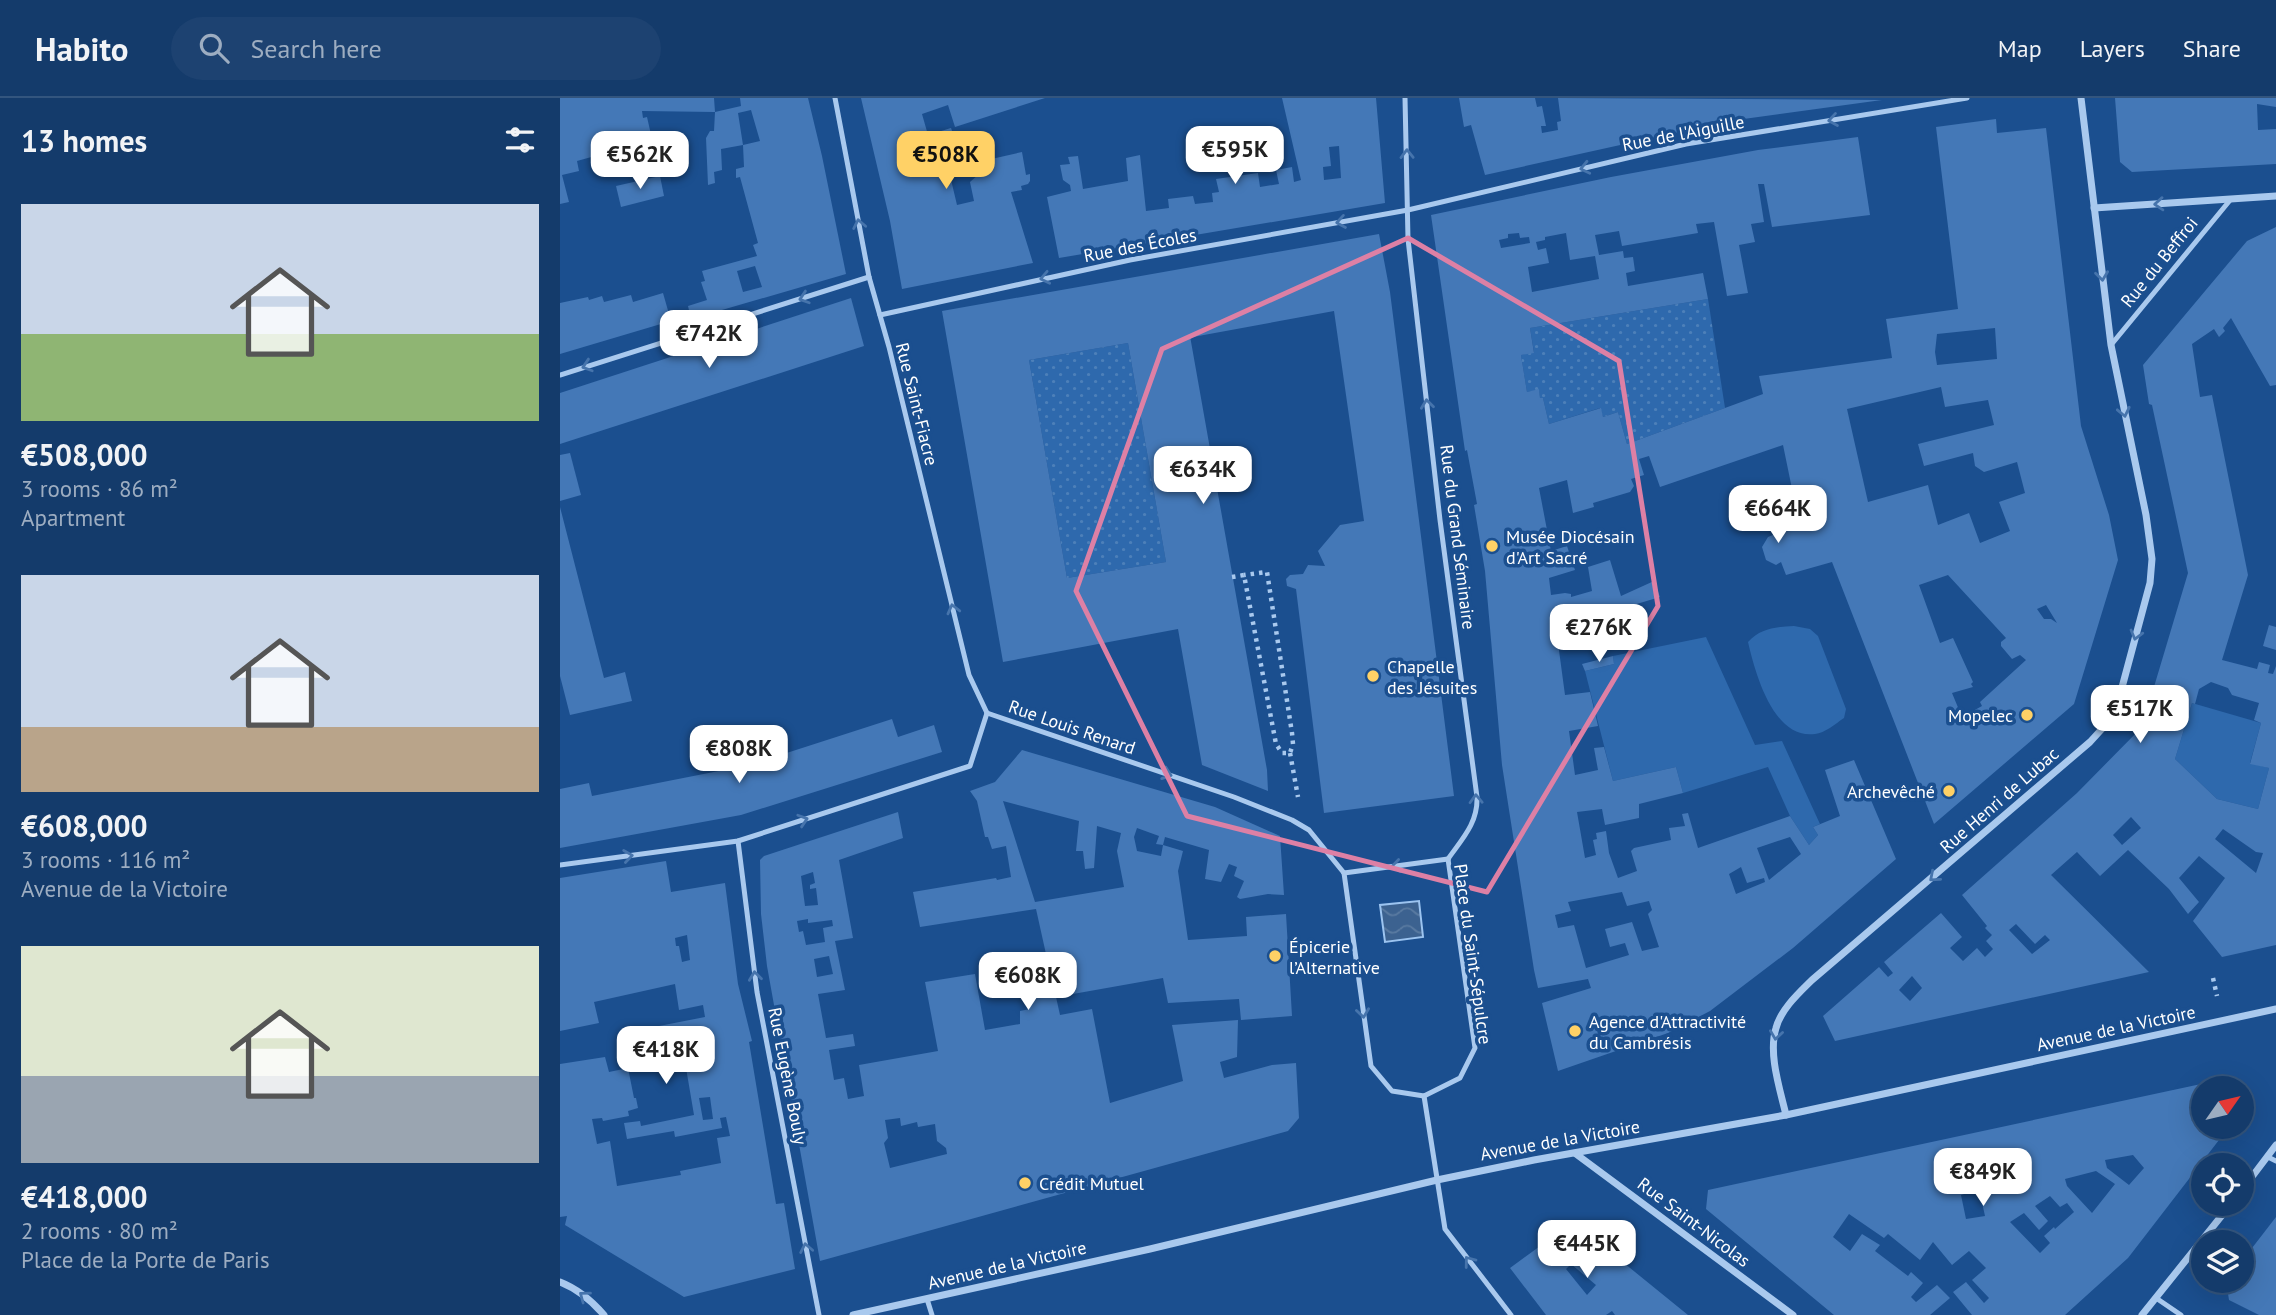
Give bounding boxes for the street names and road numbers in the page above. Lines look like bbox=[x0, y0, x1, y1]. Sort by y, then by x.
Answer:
street label: Rue de l'Aiguille bbox=[1620, 110, 1746, 156]
street label: Rue du Beffroi bbox=[2115, 212, 2203, 312]
street label: Rue des Écoles bbox=[1082, 223, 1198, 267]
street label: Rue Saint-Fiacre bbox=[891, 340, 943, 468]
street label: Rue du Grand Séminaire bbox=[1435, 443, 1481, 631]
street label: Rue Louis Renard bbox=[1006, 695, 1138, 759]
street label: Rue Henri de Lubac bbox=[1935, 742, 2063, 858]
street label: Place du Saint-Sépulcre bbox=[1449, 862, 1497, 1046]
street label: Avenue de la Victoire bbox=[2034, 1000, 2198, 1056]
street label: Rue Eugène Bouly bbox=[763, 1005, 813, 1147]
street label: Avenue de la Victoire bbox=[1478, 1115, 1642, 1165]
street label: Rue Saint-Nicolas bbox=[1633, 1172, 1755, 1272]
street label: Avenue de la Victoire bbox=[926, 1236, 1088, 1294]

